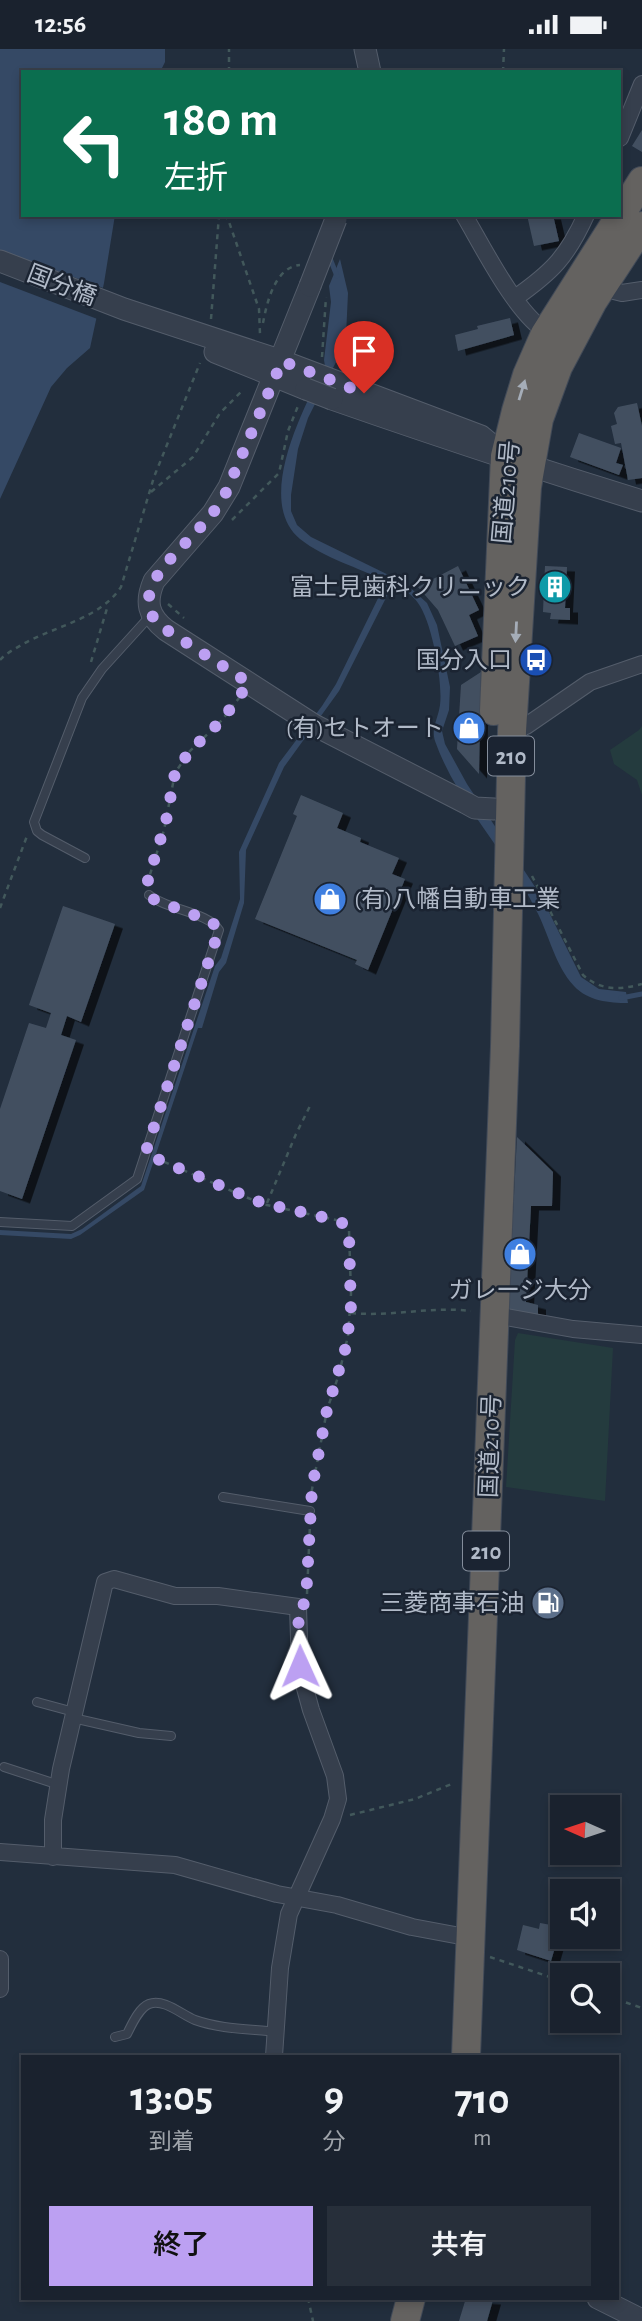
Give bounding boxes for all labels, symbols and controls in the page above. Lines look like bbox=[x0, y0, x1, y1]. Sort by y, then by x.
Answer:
text: 12:56 bbox=[35, 11, 86, 37]
text: 180 m bbox=[164, 96, 278, 145]
icon: left bbox=[49, 98, 140, 189]
text: 左折 bbox=[164, 162, 228, 194]
street label: 国分橋 bbox=[24, 260, 100, 310]
pin bbox=[334, 321, 394, 393]
icon: arrive bbox=[345, 332, 383, 370]
one-way arrow bbox=[518, 380, 528, 401]
street label: 国道210号 bbox=[489, 439, 523, 545]
building icon: 富士見歯科クリニック bbox=[536, 568, 574, 606]
place label: 富士見歯科クリニック bbox=[290, 574, 530, 600]
one-way arrow bbox=[510, 621, 521, 643]
bus stop icon: 国分入口 bbox=[517, 641, 555, 679]
place label: 国分入口 bbox=[416, 648, 512, 673]
shop icon: (有)セトオート bbox=[450, 709, 488, 747]
place label: (有)セトオート bbox=[286, 715, 444, 741]
road number: 210 bbox=[488, 737, 534, 775]
shop icon: (有)八幡自動車工業 bbox=[311, 880, 349, 918]
place label: (有)八幡自動車工業 bbox=[354, 886, 560, 912]
shop icon: ガレージ大分 bbox=[501, 1235, 539, 1273]
place label: ガレージ大分 bbox=[448, 1278, 592, 1303]
street label: 国道210号 bbox=[475, 1394, 505, 1498]
road number: 210 bbox=[463, 1532, 509, 1571]
fuel station icon: 三菱商事石油 bbox=[529, 1584, 567, 1622]
place label: 三菱商事石油 bbox=[380, 1590, 524, 1616]
position arrow bbox=[263, 1629, 337, 1703]
north arrow bbox=[550, 1795, 620, 1865]
map controls bbox=[550, 1795, 620, 2033]
button: sound bbox=[550, 1879, 620, 1949]
button: search bbox=[550, 1963, 620, 2033]
text: 13:05 bbox=[130, 2076, 213, 2118]
text: 9 bbox=[324, 2076, 344, 2118]
text: 710 bbox=[455, 2079, 510, 2121]
text: m bbox=[473, 2127, 491, 2150]
text: 到着 bbox=[149, 2131, 195, 2154]
text: 分 bbox=[322, 2131, 345, 2154]
button: 終了 bbox=[49, 2206, 313, 2286]
button: 共有 bbox=[327, 2206, 591, 2286]

